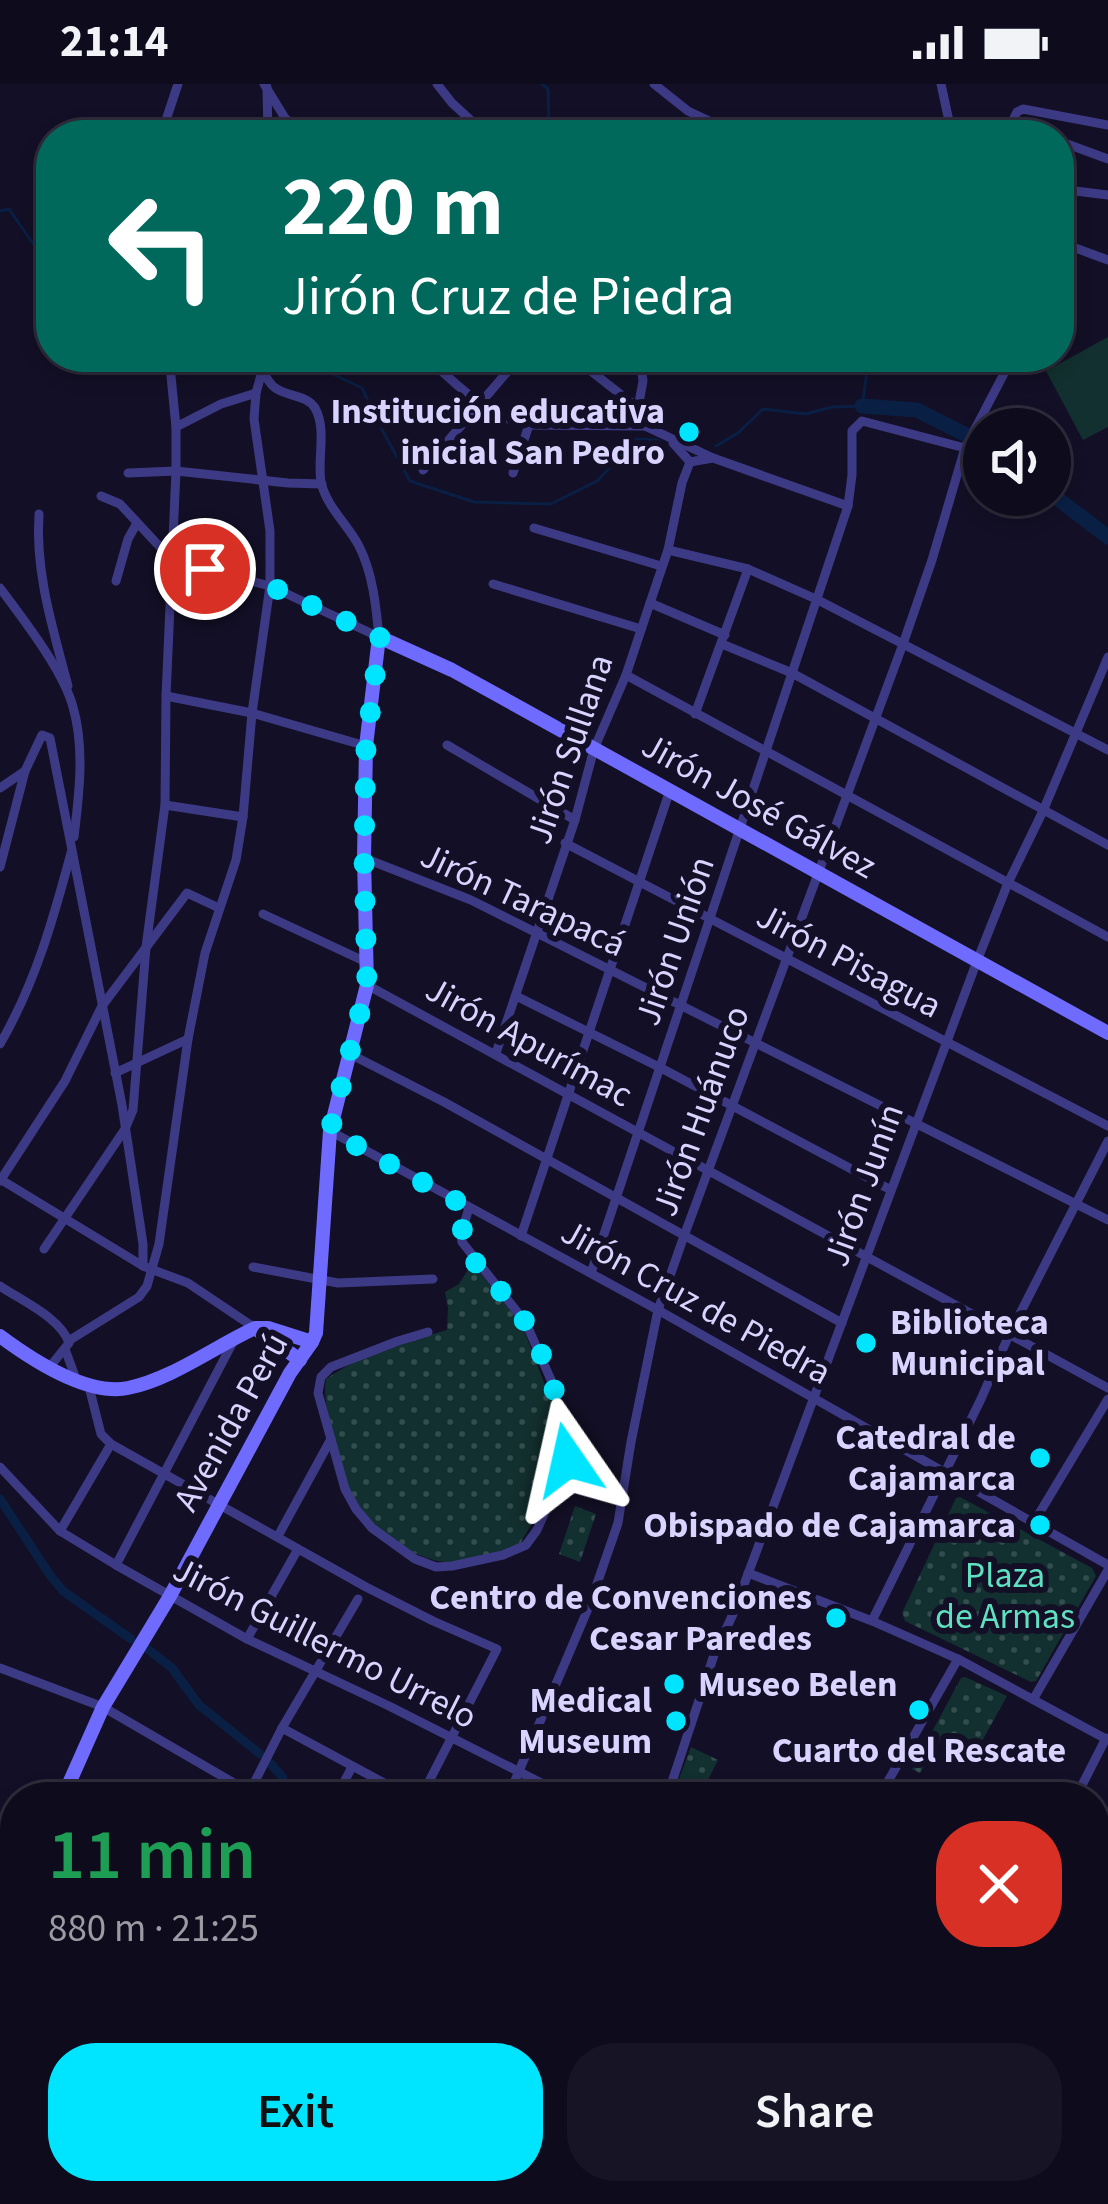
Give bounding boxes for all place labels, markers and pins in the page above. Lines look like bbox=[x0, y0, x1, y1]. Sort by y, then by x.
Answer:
place label: Institución educativa inicial San Pedro bbox=[330, 386, 665, 478]
marker: Institución educativa inicial San Pedro bbox=[676, 419, 702, 445]
pin bbox=[154, 518, 256, 620]
place label: Biblioteca Municipal bbox=[890, 1297, 1049, 1389]
marker: Biblioteca Municipal bbox=[853, 1330, 879, 1356]
place label: Catedral de Cajamarca bbox=[835, 1412, 1016, 1504]
marker: Catedral de Cajamarca bbox=[1027, 1445, 1053, 1471]
place label: Obispado de Cajamarca bbox=[643, 1500, 1016, 1551]
marker: Obispado de Cajamarca bbox=[1027, 1512, 1053, 1538]
place label: Centro de Convenciones Cesar Paredes bbox=[429, 1572, 812, 1664]
marker: Centro de Convenciones Cesar Paredes bbox=[823, 1605, 849, 1631]
place label: Museo Belen bbox=[698, 1659, 898, 1710]
marker: Museo Belen bbox=[661, 1671, 687, 1697]
place label: Medical Museum bbox=[518, 1675, 652, 1767]
marker: Cuarto del Rescate bbox=[906, 1697, 932, 1723]
marker: Medical Museum bbox=[663, 1708, 689, 1734]
place label: Cuarto del Rescate bbox=[772, 1725, 1066, 1776]

